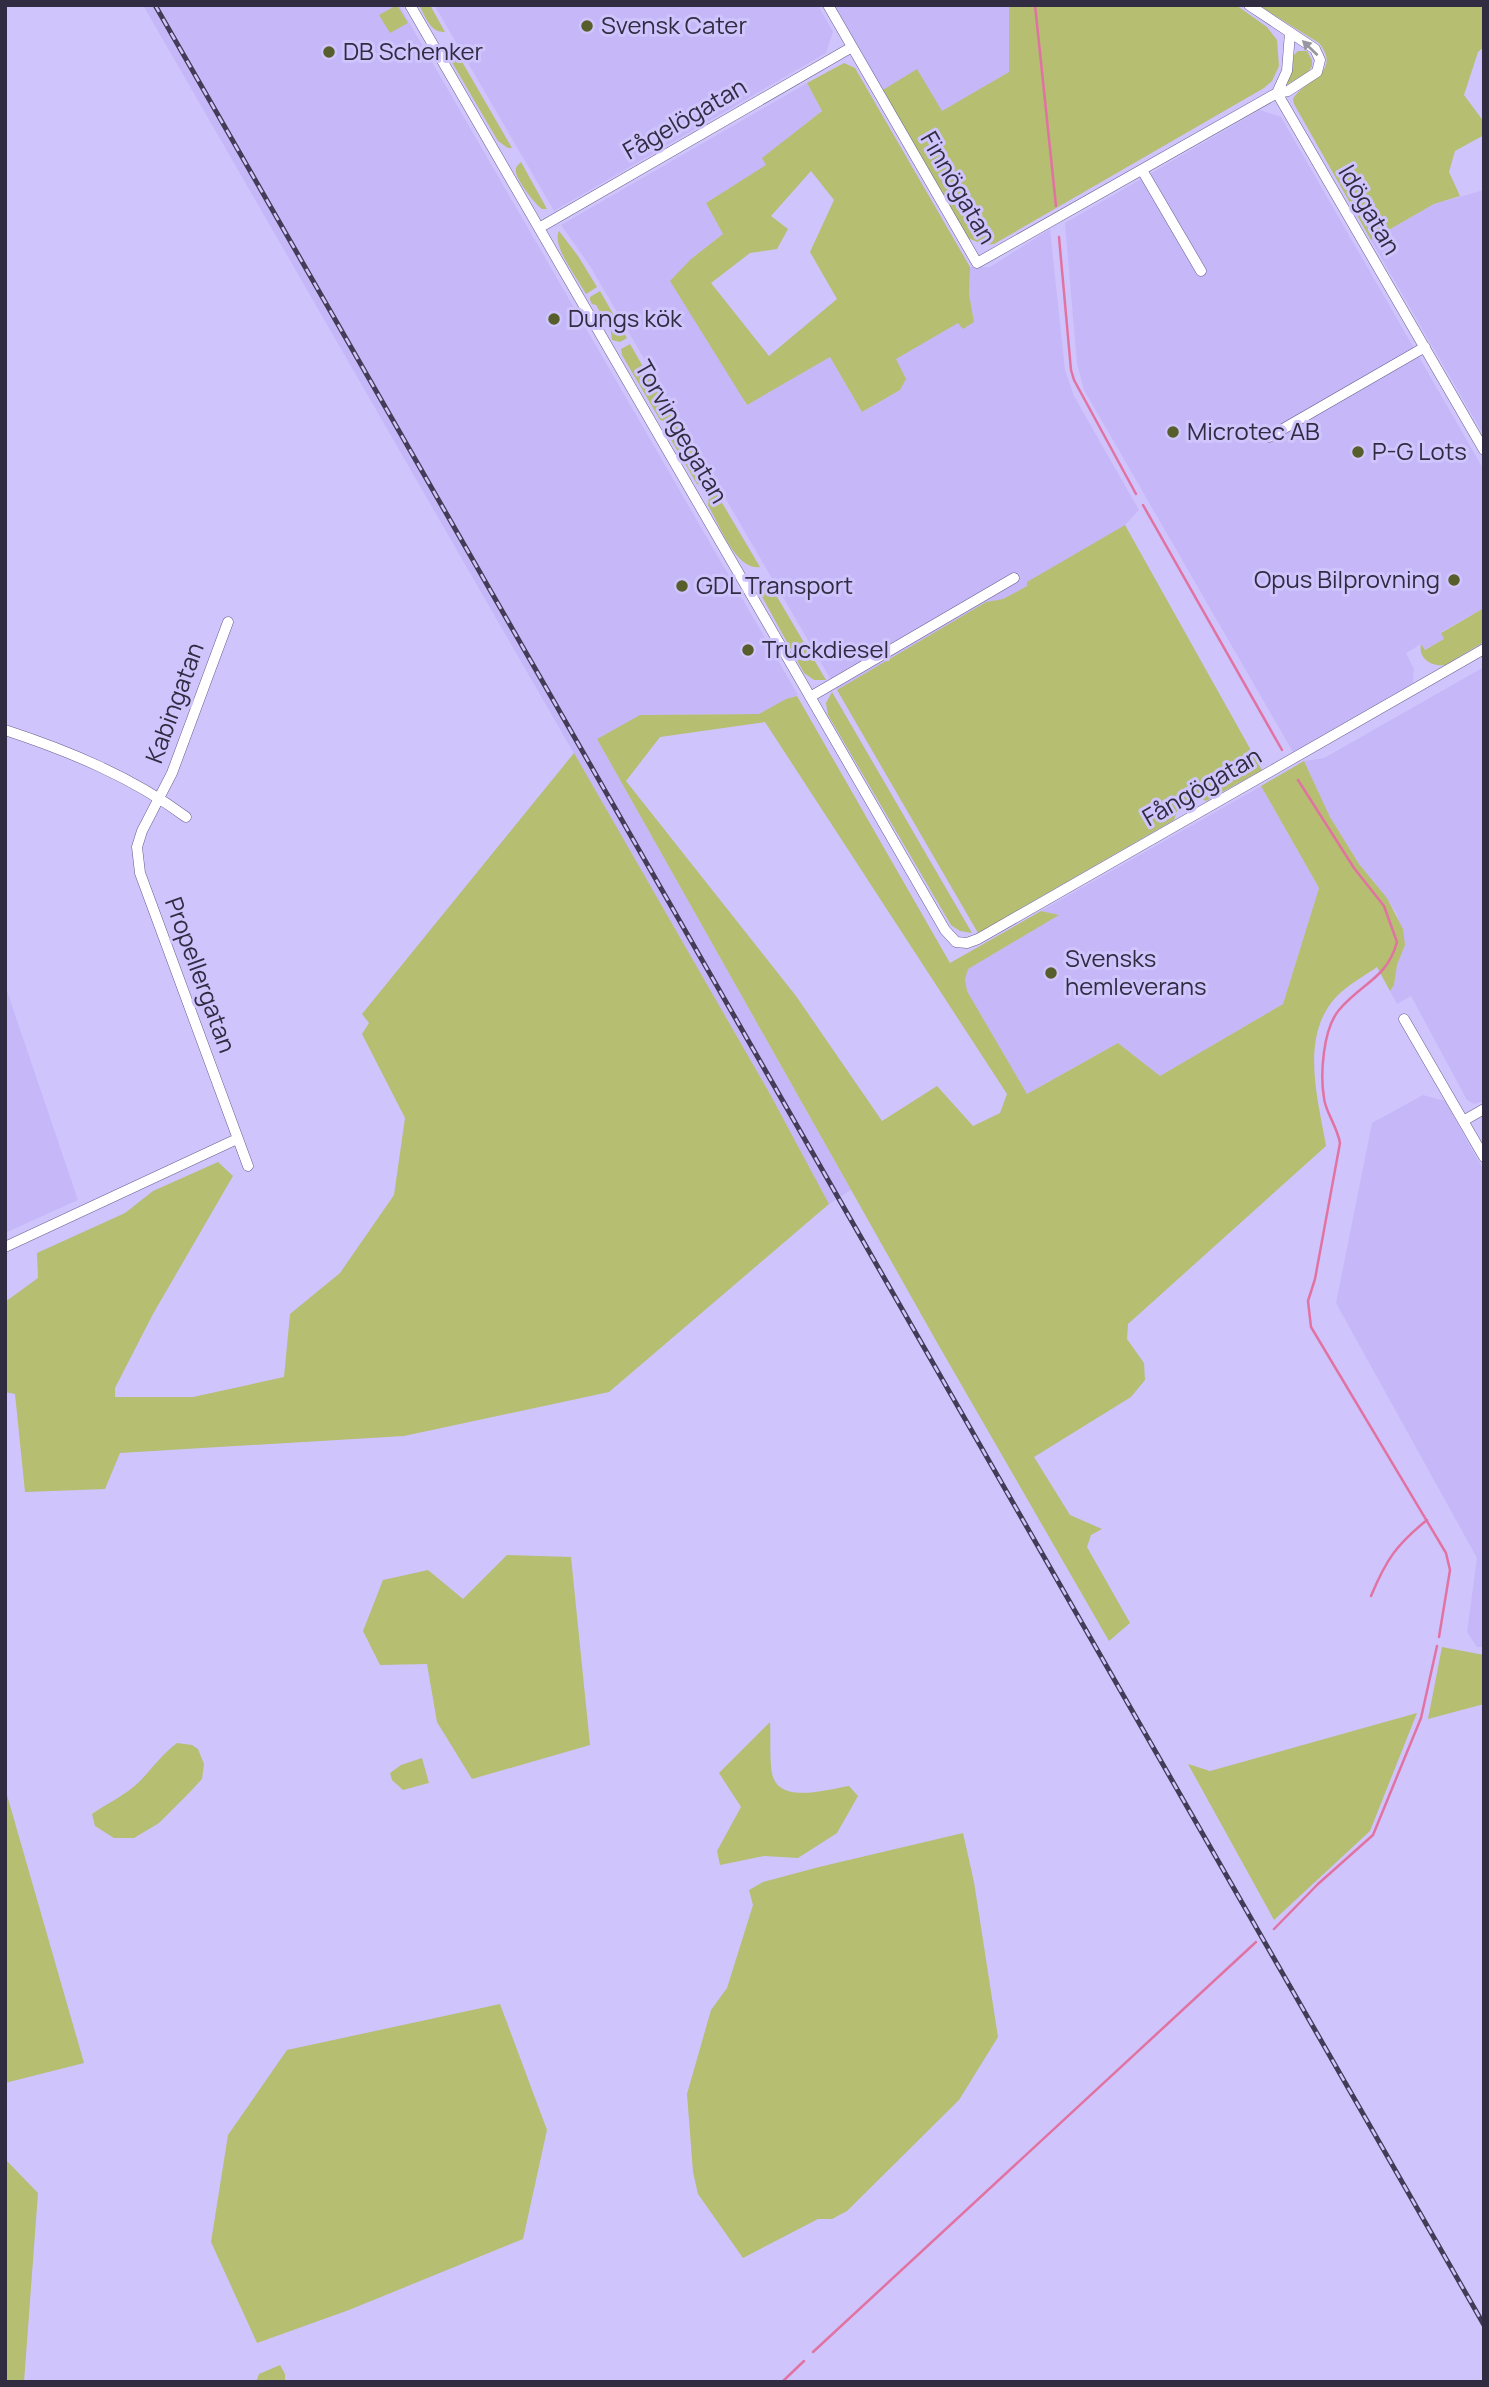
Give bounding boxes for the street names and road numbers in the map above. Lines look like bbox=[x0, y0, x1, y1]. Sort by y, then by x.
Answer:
street label: Fågelögatan bbox=[616, 69, 752, 166]
street label: Finnögatan bbox=[914, 125, 1005, 250]
street label: Idögatan bbox=[1331, 158, 1409, 260]
street label: Torvingegatan bbox=[628, 354, 737, 509]
street label: Kabingatan bbox=[136, 637, 211, 768]
street label: Fångögatan bbox=[1136, 738, 1267, 833]
street label: Propellergatan bbox=[158, 892, 245, 1057]

